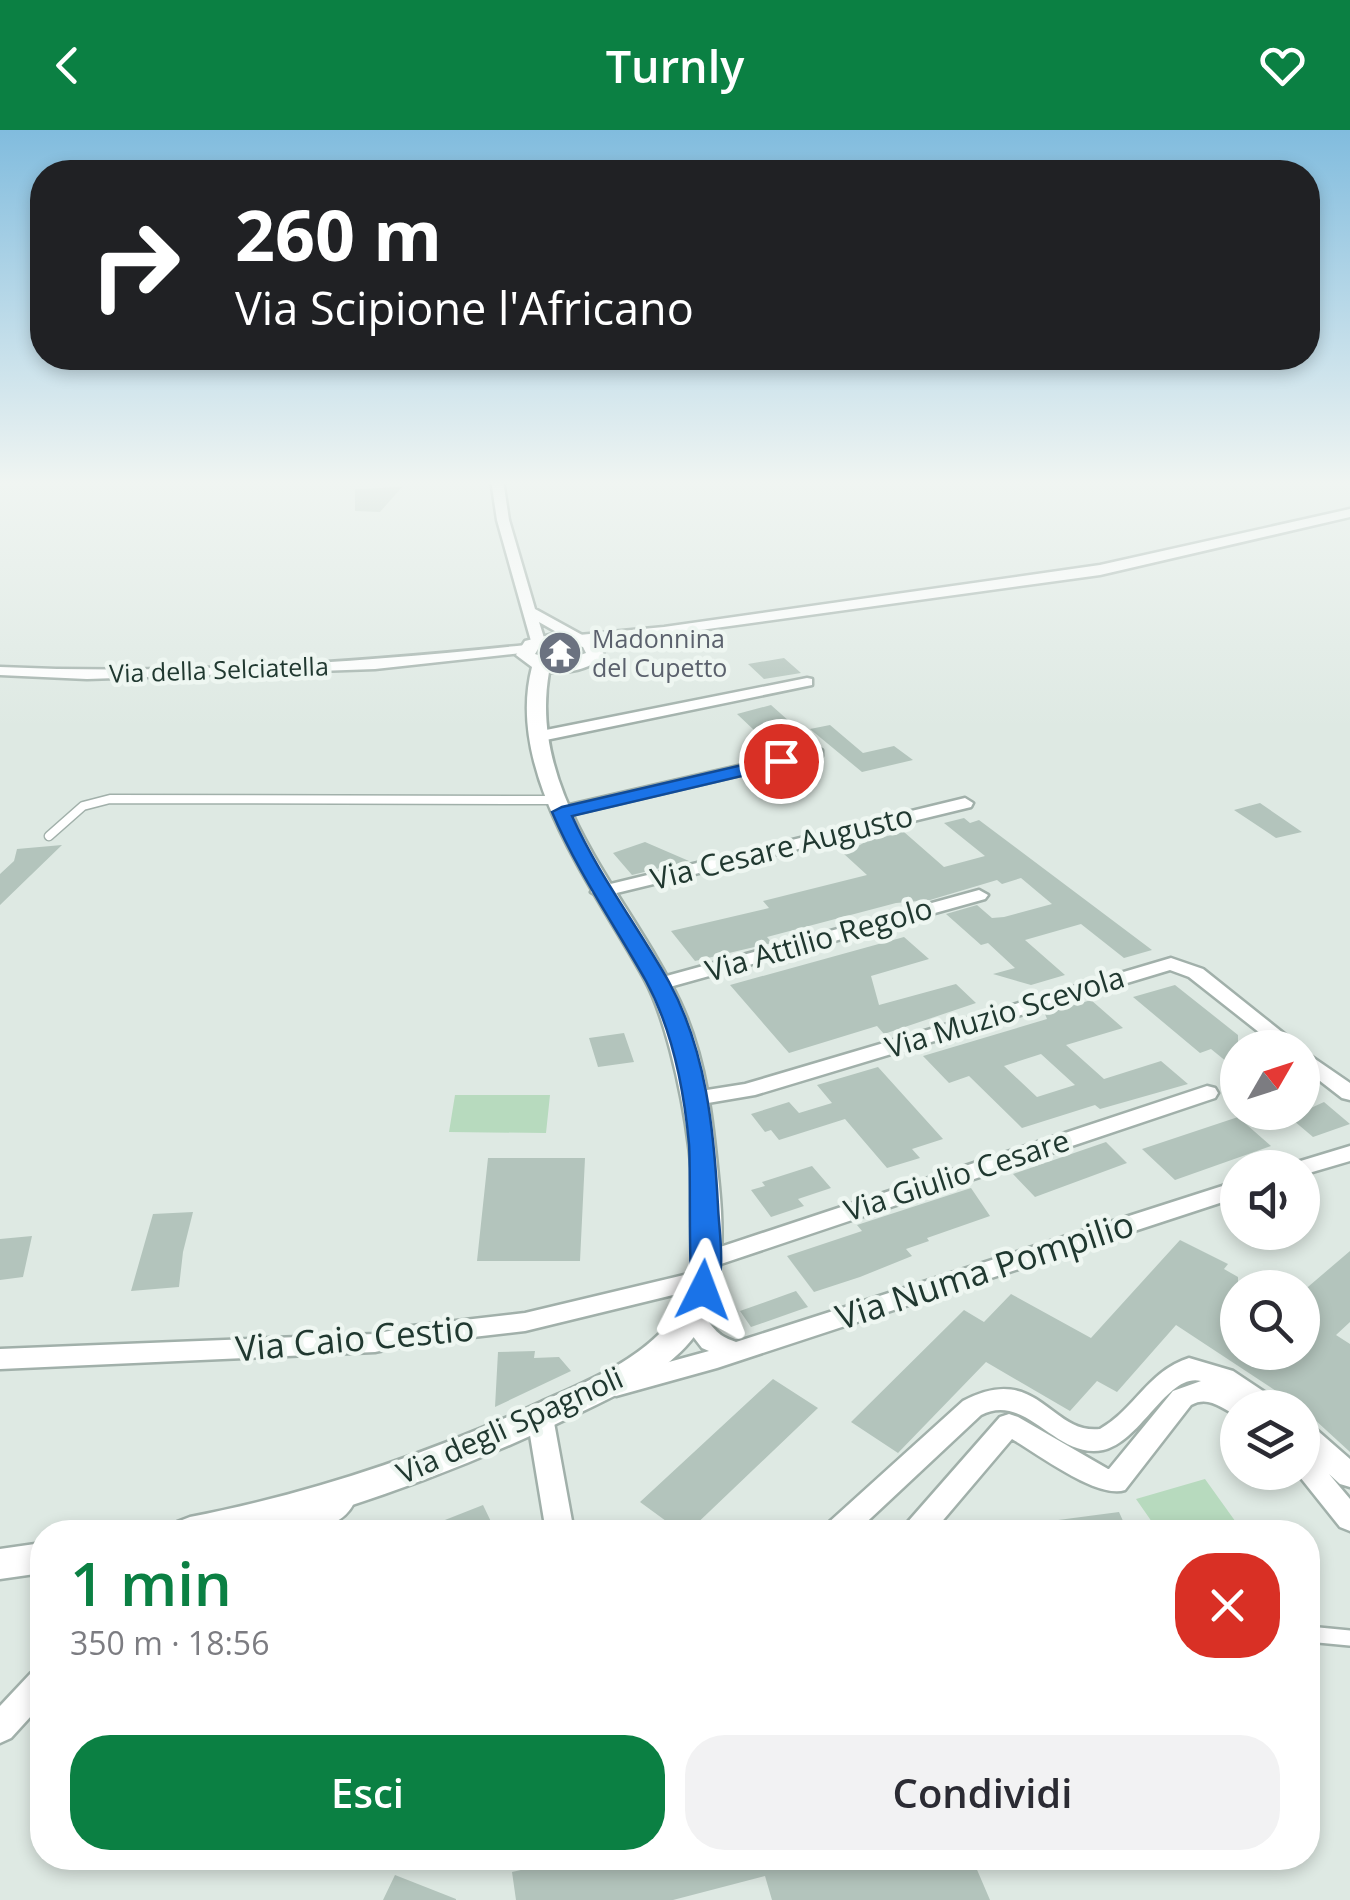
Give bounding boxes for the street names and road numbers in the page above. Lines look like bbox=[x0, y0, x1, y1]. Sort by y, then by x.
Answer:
street label: Via della Selciatella bbox=[109, 648, 329, 690]
street label: Via Cesare Augusto bbox=[646, 794, 917, 899]
street label: Via Attilio Regolo bbox=[700, 887, 937, 991]
street label: Via Muzio Scevola bbox=[880, 956, 1129, 1067]
street label: Via Giulio Cesare bbox=[839, 1119, 1074, 1230]
street label: Via Numa Pompilio bbox=[830, 1199, 1139, 1340]
street label: Via Caio Cestio bbox=[234, 1304, 476, 1371]
street label: Via degli Spagnoli bbox=[390, 1356, 629, 1493]

